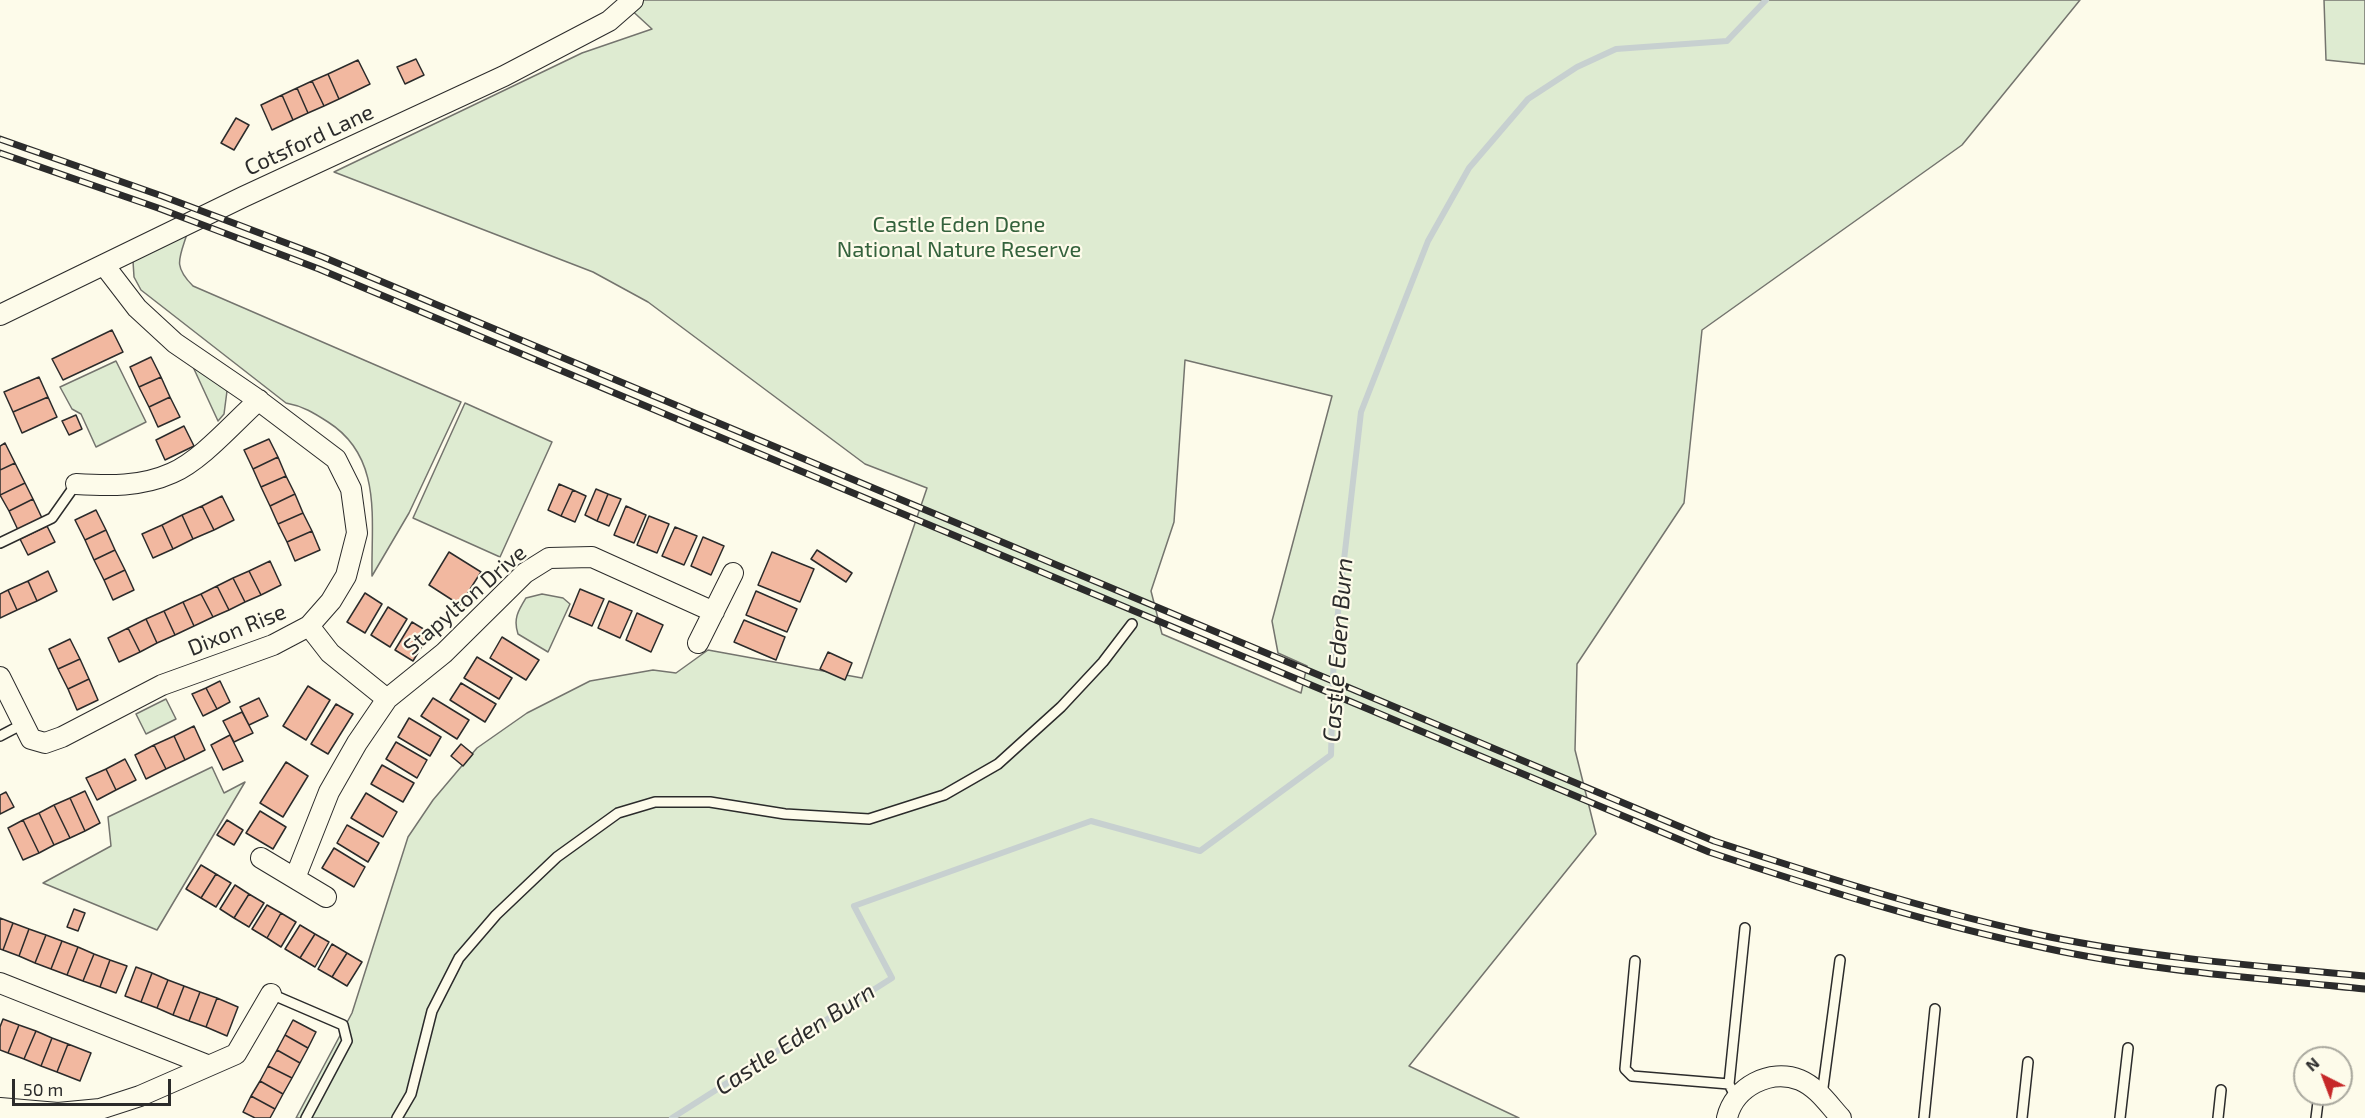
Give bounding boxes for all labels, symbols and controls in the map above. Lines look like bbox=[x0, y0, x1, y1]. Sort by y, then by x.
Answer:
street label: Cotsford Lane bbox=[240, 99, 378, 181]
park label: Castle Eden Dene National Nature Reserve bbox=[837, 212, 1081, 264]
street label: Stapylton Drive bbox=[398, 539, 532, 661]
water label: Castle Eden Burn bbox=[1317, 557, 1359, 743]
street label: Dixon Rise bbox=[184, 598, 290, 662]
water label: Castle Eden Burn bbox=[710, 977, 880, 1101]
north arrow bbox=[2293, 1046, 2353, 1106]
text: N bbox=[2301, 1053, 2323, 1075]
scale bar bbox=[15, 1067, 174, 1105]
text: 50 m bbox=[23, 1078, 63, 1100]

